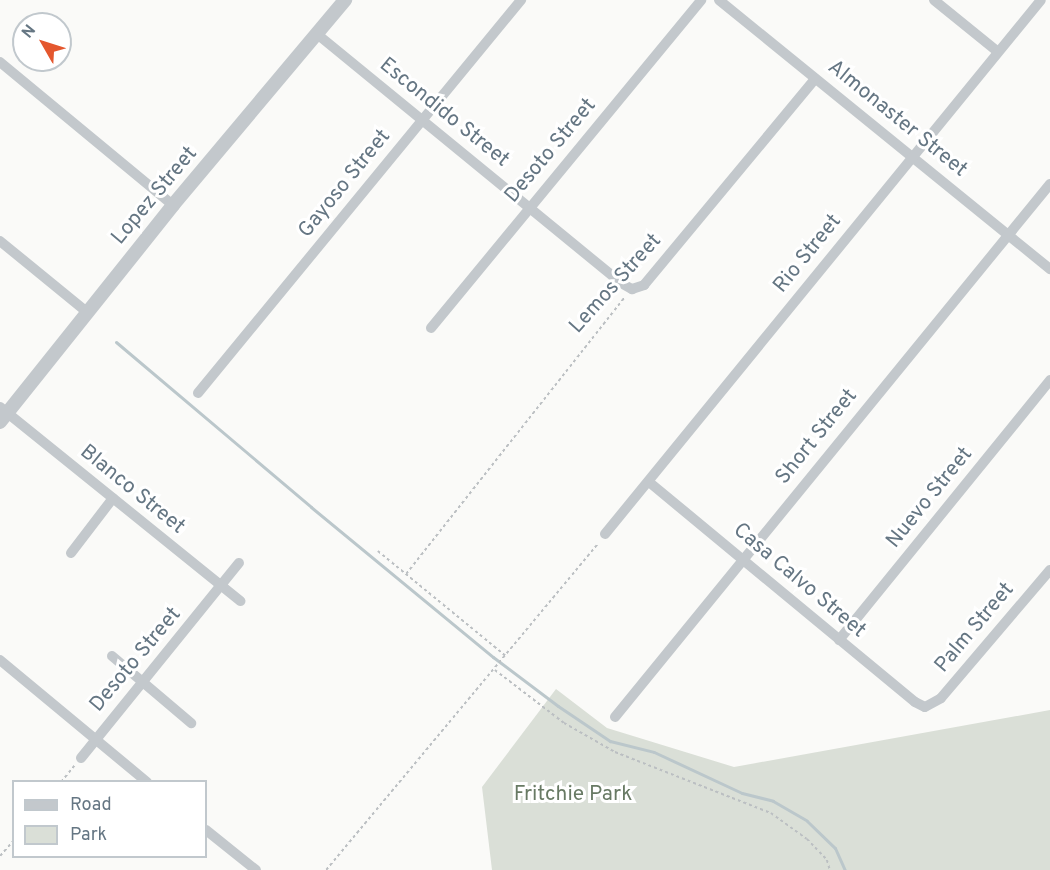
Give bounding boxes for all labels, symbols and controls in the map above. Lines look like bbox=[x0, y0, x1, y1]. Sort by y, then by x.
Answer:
north arrow bbox=[12, 12, 72, 72]
text: N bbox=[18, 21, 41, 43]
street label: Escondido Street bbox=[374, 53, 514, 173]
street label: Almonaster Street bbox=[822, 55, 972, 183]
street label: Desoto Street bbox=[500, 94, 602, 208]
street label: Gayoso Street bbox=[294, 125, 396, 243]
street label: Lopez Street bbox=[107, 142, 203, 250]
street label: Rio Street bbox=[769, 210, 847, 298]
street label: Lemos Street bbox=[565, 229, 667, 339]
street label: Short Street bbox=[771, 384, 863, 490]
street label: Blanco Street bbox=[74, 440, 190, 540]
street label: Nuevo Street bbox=[882, 442, 978, 554]
street label: Casa Calvo Street bbox=[728, 518, 870, 644]
street label: Palm Street bbox=[930, 578, 1020, 678]
street label: Desoto Street bbox=[85, 603, 187, 717]
legend bbox=[12, 780, 207, 858]
park label: Fritchie Park bbox=[514, 782, 632, 808]
text: Road bbox=[70, 794, 112, 817]
text: Park bbox=[70, 824, 107, 847]

